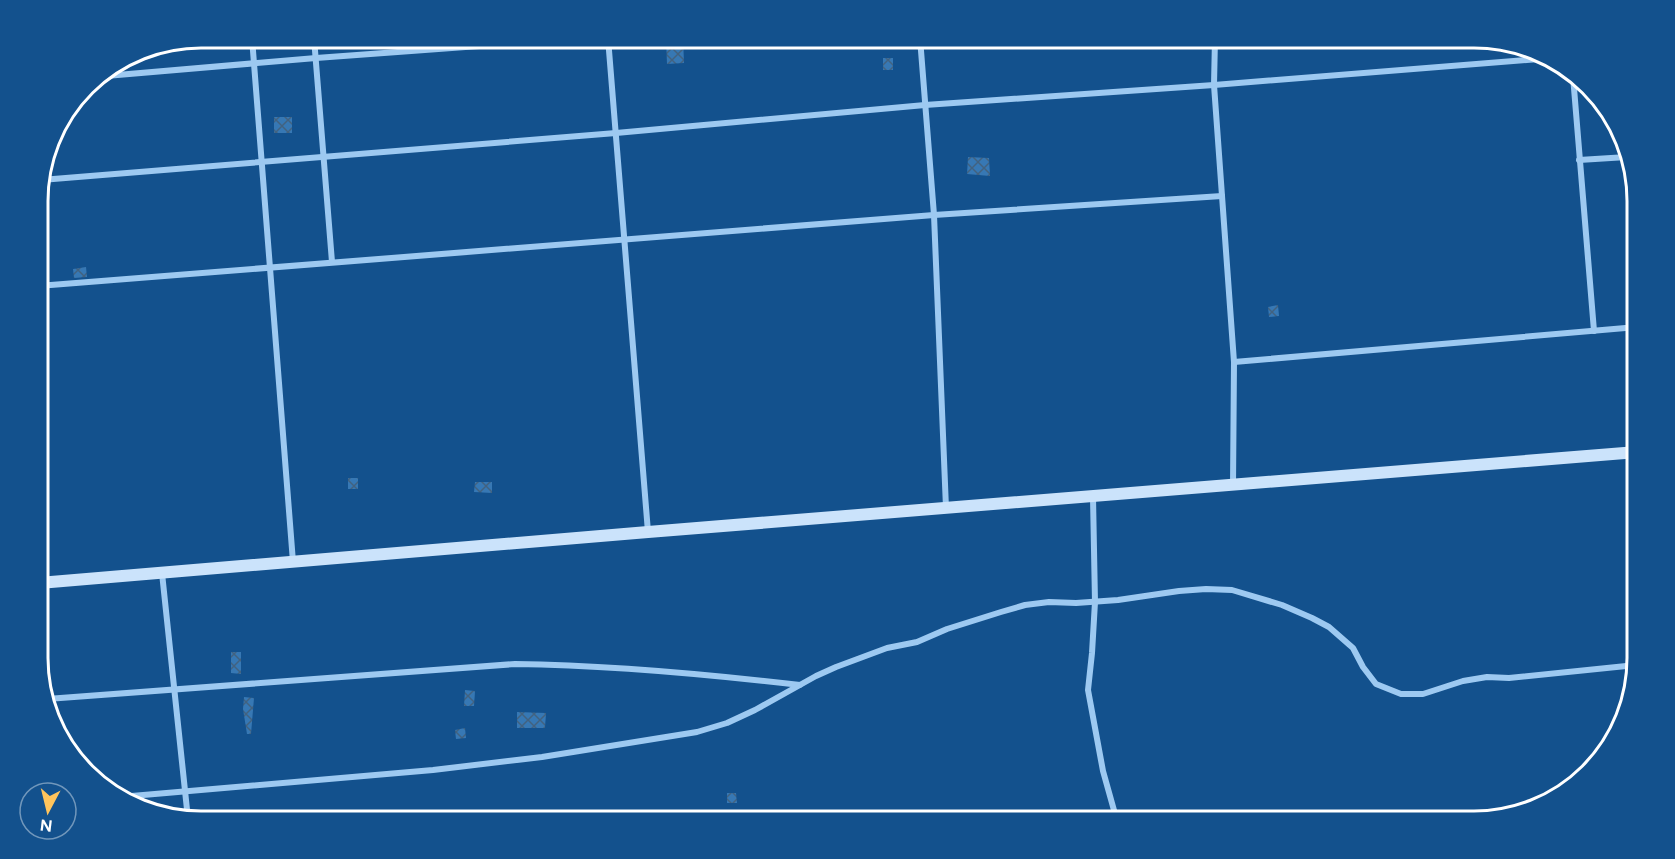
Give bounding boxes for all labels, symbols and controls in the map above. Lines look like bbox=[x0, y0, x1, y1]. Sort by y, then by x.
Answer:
north arrow bbox=[18, 781, 78, 841]
text: N bbox=[39, 815, 54, 836]

